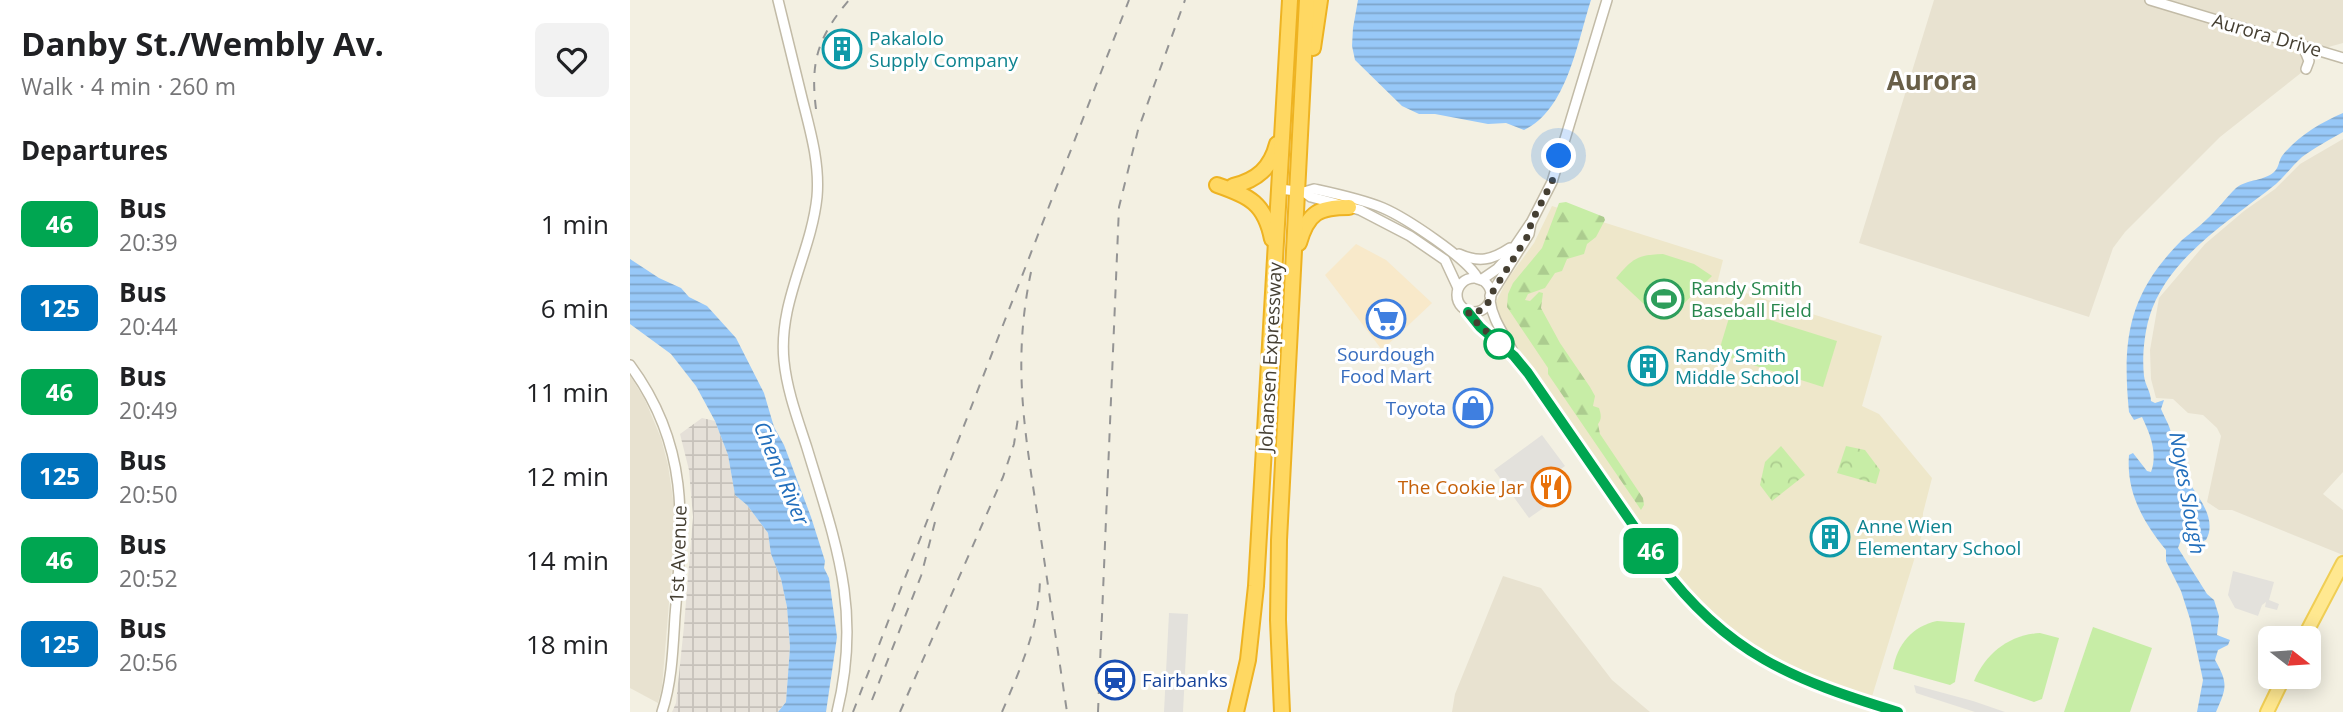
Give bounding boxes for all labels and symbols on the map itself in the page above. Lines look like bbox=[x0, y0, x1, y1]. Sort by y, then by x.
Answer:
street label: Aurora Drive bbox=[2209, 7, 2325, 63]
place label: Pakalolo Supply Company bbox=[869, 25, 1018, 73]
building icon: Pakalolo Supply Company bbox=[821, 28, 863, 70]
district label: Aurora bbox=[1887, 62, 1977, 98]
your location bbox=[1541, 138, 1576, 173]
street label: Johansen Expressway bbox=[1252, 261, 1288, 455]
place label: Randy Smith Baseball Field bbox=[1691, 275, 1812, 323]
sports icon: Randy Smith Baseball Field bbox=[1643, 278, 1685, 320]
supermarket icon: Sourdough Food Mart bbox=[1365, 298, 1407, 340]
unlabelled marker bbox=[1484, 329, 1514, 359]
place label: Sourdough Food Mart bbox=[1337, 341, 1435, 389]
place label: Randy Smith Middle School bbox=[1675, 342, 1799, 390]
building icon: Randy Smith Middle School bbox=[1627, 345, 1669, 387]
shop icon: Toyota bbox=[1452, 387, 1494, 429]
place label: Toyota bbox=[1386, 395, 1446, 421]
water label: Chena River bbox=[748, 417, 817, 530]
water label: Noyes Slough bbox=[2163, 429, 2213, 557]
restaurant icon: The Cookie Jar bbox=[1530, 466, 1572, 508]
place label: The Cookie Jar bbox=[1398, 474, 1524, 500]
street label: 1st Avenue bbox=[663, 505, 693, 603]
place label: Anne Wien Elementary School bbox=[1857, 513, 2021, 561]
building icon: Anne Wien Elementary School bbox=[1809, 516, 1851, 558]
line badge: 46 bbox=[1620, 528, 1682, 574]
north arrow bbox=[2258, 626, 2320, 690]
station icon: Fairbanks bbox=[1094, 659, 1136, 701]
place label: Fairbanks bbox=[1142, 667, 1228, 693]

